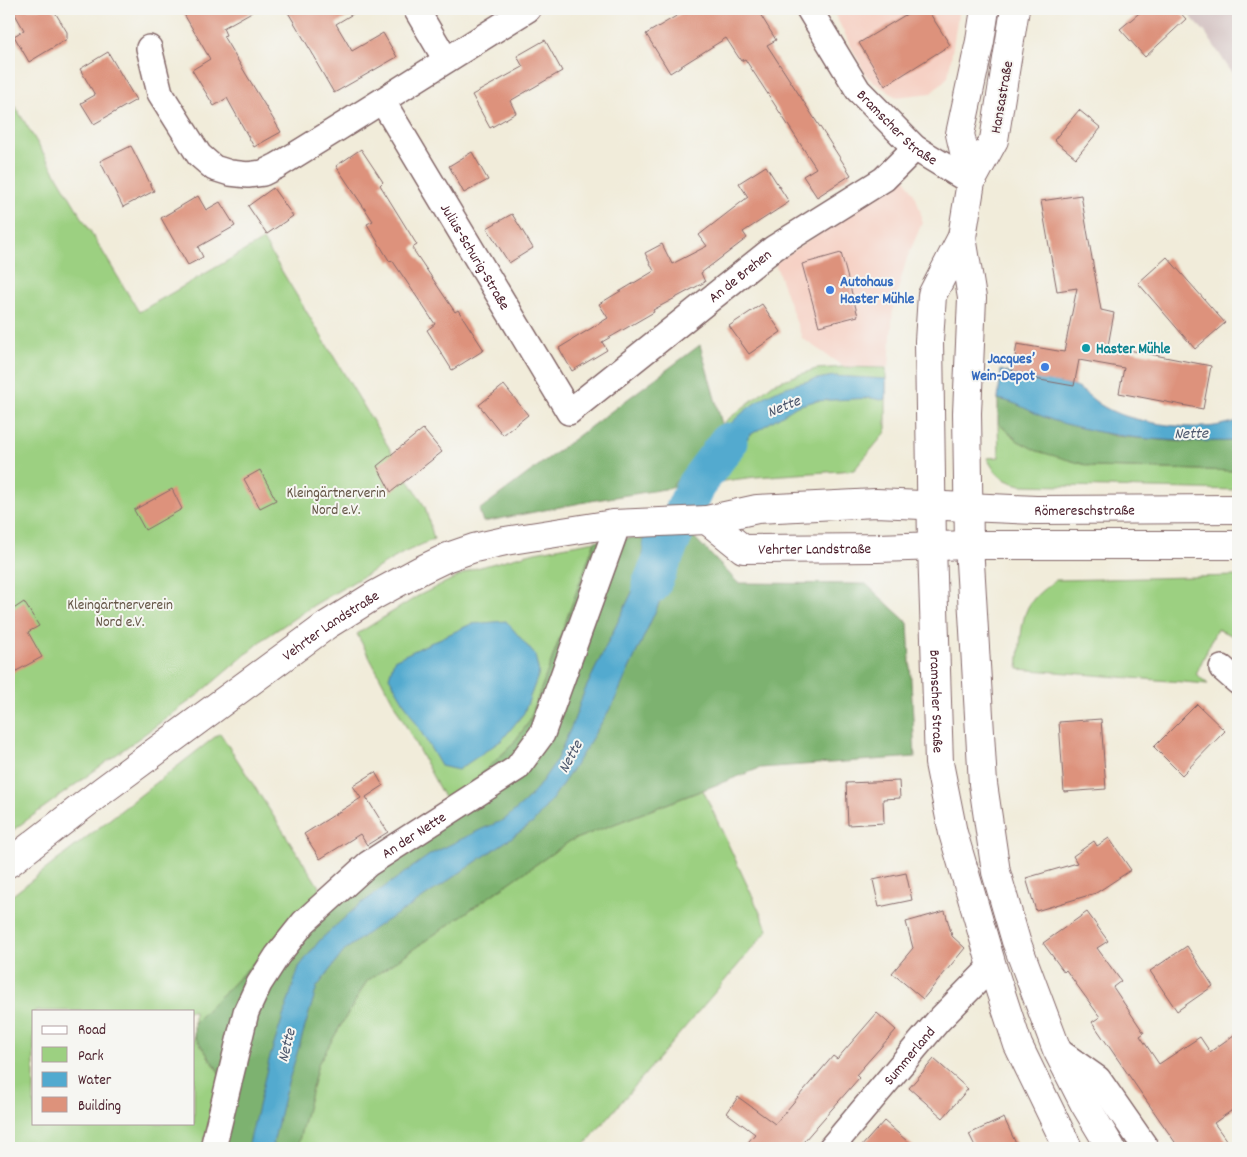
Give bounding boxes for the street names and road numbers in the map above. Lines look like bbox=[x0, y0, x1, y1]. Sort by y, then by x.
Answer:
street label: Hansastraße bbox=[986, 59, 1020, 135]
street label: Bramscher Straße bbox=[851, 86, 941, 172]
street label: Julius-Schurig-Straße bbox=[433, 200, 515, 315]
street label: An de Brehen bbox=[705, 245, 777, 309]
street label: Römereschstraße bbox=[1034, 501, 1135, 523]
street label: Vehrter Landstraße bbox=[758, 539, 872, 562]
street label: Vehrter Landstraße bbox=[278, 586, 384, 667]
street label: Bramscher Straße bbox=[922, 649, 948, 754]
street label: An der Nette bbox=[378, 807, 452, 865]
street label: Summerland bbox=[879, 1023, 942, 1091]

